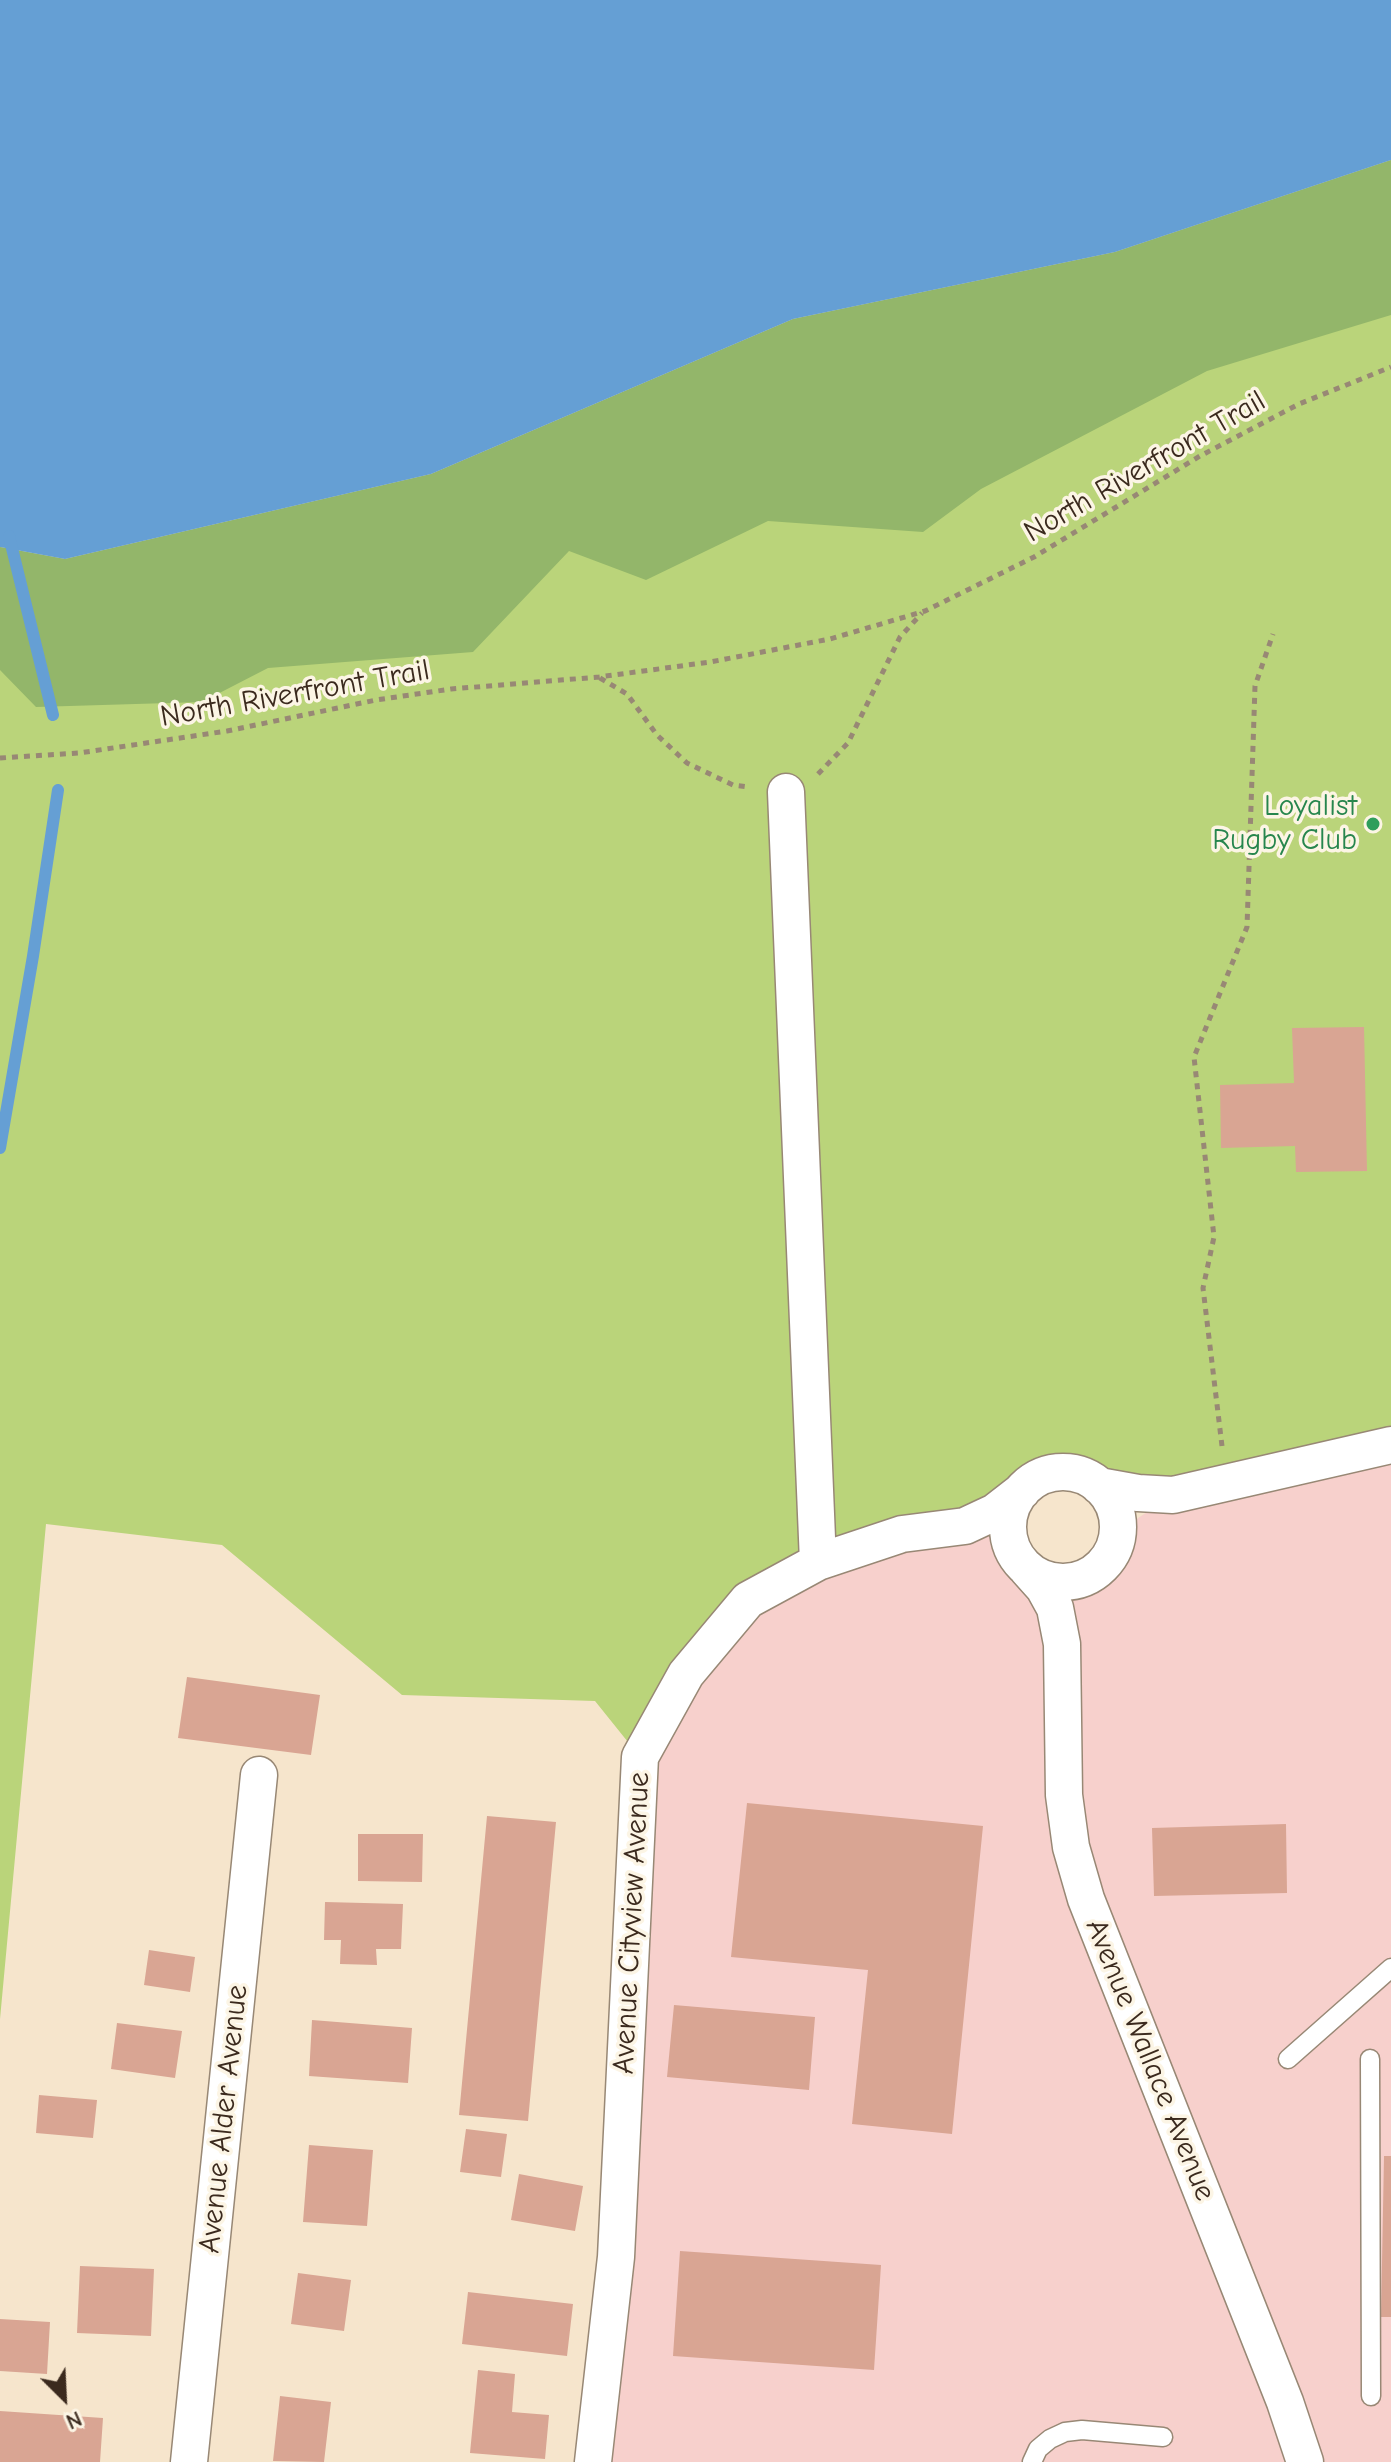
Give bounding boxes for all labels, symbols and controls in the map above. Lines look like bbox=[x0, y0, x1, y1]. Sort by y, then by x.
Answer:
street label: North Riverfront Trail bbox=[1018, 383, 1272, 551]
street label: North Riverfront Trail bbox=[158, 653, 432, 735]
place label: Loyalist Rugby Club bbox=[1212, 789, 1357, 860]
marker: Loyalist Rugby Club bbox=[1364, 815, 1382, 833]
street label: Avenue Cityview Avenue bbox=[606, 1771, 658, 2075]
street label: Avenue Wallace Avenue bbox=[1077, 1914, 1223, 2206]
street label: Avenue Alder Avenue bbox=[192, 1983, 256, 2255]
north arrow bbox=[24, 2358, 104, 2438]
text: N bbox=[62, 2405, 86, 2435]

